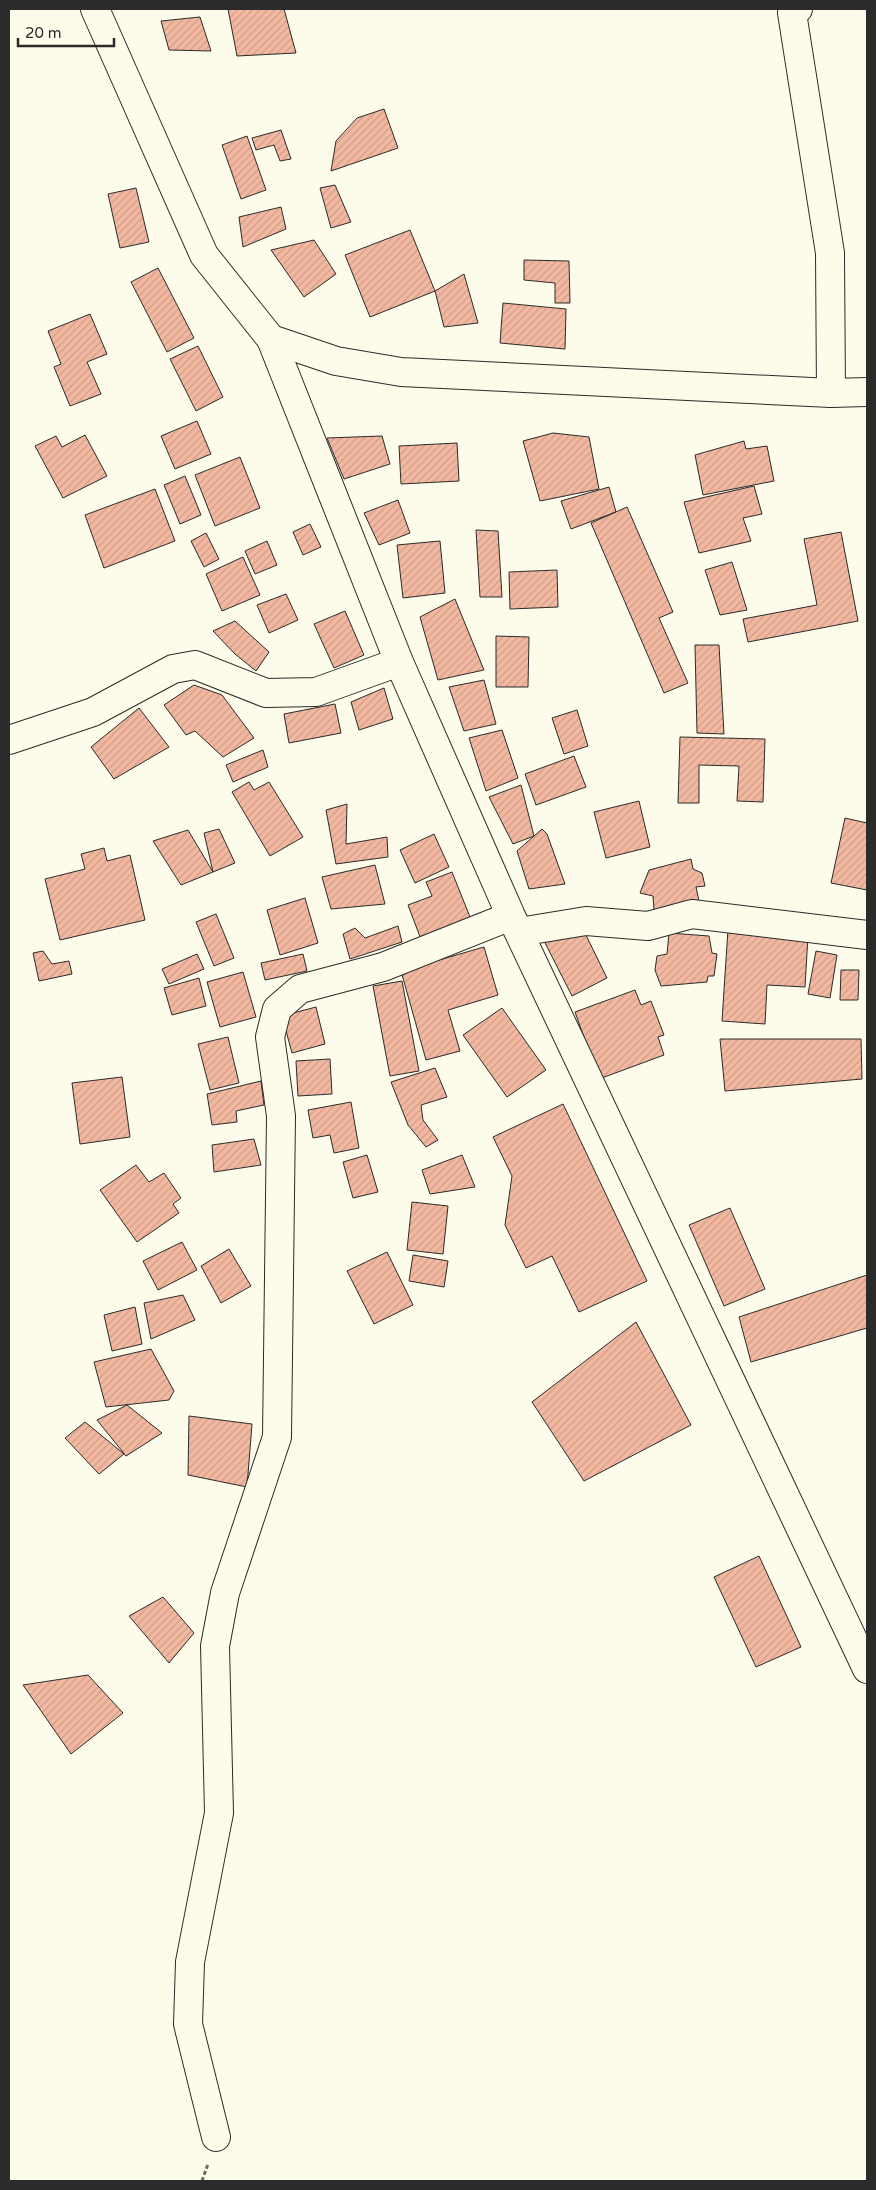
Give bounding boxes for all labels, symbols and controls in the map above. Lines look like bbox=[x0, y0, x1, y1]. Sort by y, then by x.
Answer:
scale bar bbox=[18, 15, 114, 47]
text: 20 m bbox=[25, 24, 62, 42]

